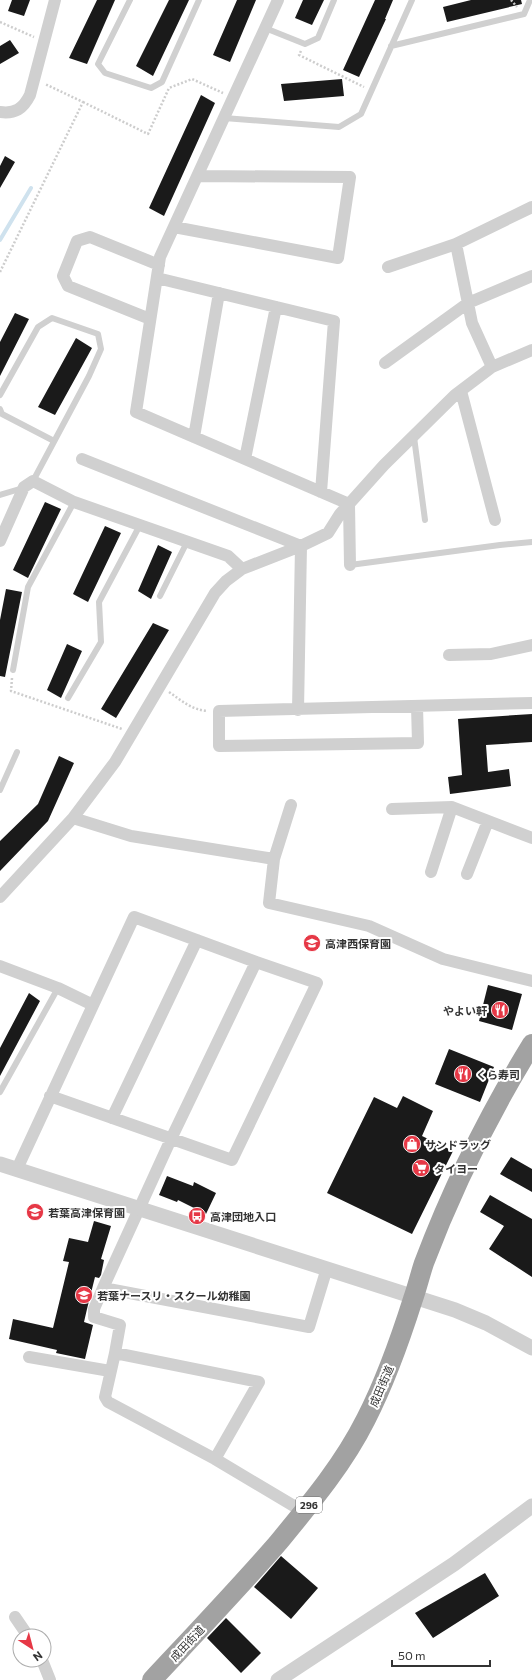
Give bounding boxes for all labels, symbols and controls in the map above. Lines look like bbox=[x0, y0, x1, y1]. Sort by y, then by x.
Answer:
school or university icon: 高津西保育園 bbox=[302, 933, 322, 953]
place label: 高津西保育園 bbox=[325, 937, 391, 950]
restaurant icon: やよい軒 bbox=[490, 1000, 510, 1020]
place label: やよい軒 bbox=[443, 1004, 487, 1017]
restaurant icon: くら寿司 bbox=[453, 1064, 473, 1084]
place label: くら寿司 bbox=[476, 1068, 520, 1081]
shop icon: サンドラッグ bbox=[402, 1134, 422, 1154]
place label: サンドラッグ bbox=[425, 1138, 491, 1151]
supermarket icon: タイヨー bbox=[411, 1158, 431, 1178]
place label: タイヨー bbox=[434, 1162, 478, 1175]
school or university icon: 若葉高津保育園 bbox=[25, 1202, 45, 1222]
place label: 若葉高津保育園 bbox=[48, 1206, 125, 1219]
bus stop icon: 高津団地入口 bbox=[187, 1206, 207, 1226]
place label: 高津団地入口 bbox=[210, 1210, 276, 1223]
school or university icon: 若葉ナースリ・スクール幼稚園 bbox=[74, 1285, 94, 1305]
place label: 若葉ナースリ・スクール幼稚園 bbox=[97, 1289, 250, 1302]
street label: 成田街道 bbox=[366, 1363, 396, 1409]
road number: 296 bbox=[296, 1497, 322, 1513]
street label: 成田街道 bbox=[167, 1622, 207, 1664]
north arrow bbox=[12, 1628, 52, 1668]
scale bar bbox=[392, 1642, 490, 1668]
text: 50 m bbox=[398, 1648, 426, 1662]
text: N bbox=[31, 1649, 45, 1664]

